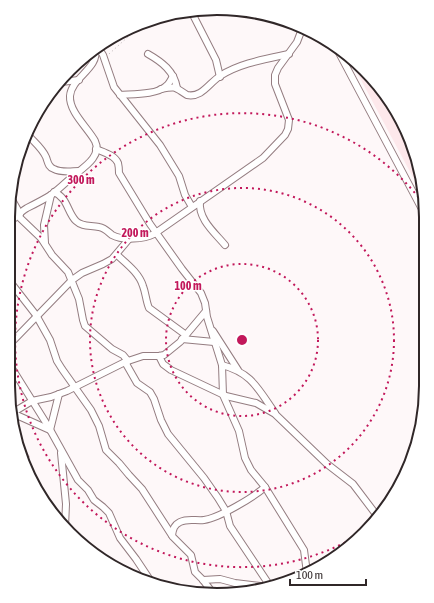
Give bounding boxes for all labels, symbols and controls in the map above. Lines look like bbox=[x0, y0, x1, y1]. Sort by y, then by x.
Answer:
text: 300 m bbox=[67, 173, 95, 187]
text: 200 m bbox=[121, 226, 149, 240]
text: 100 m bbox=[174, 279, 202, 293]
centre of rings bbox=[235, 333, 249, 347]
scale bar bbox=[290, 561, 366, 587]
text: 100 m bbox=[296, 568, 323, 582]

